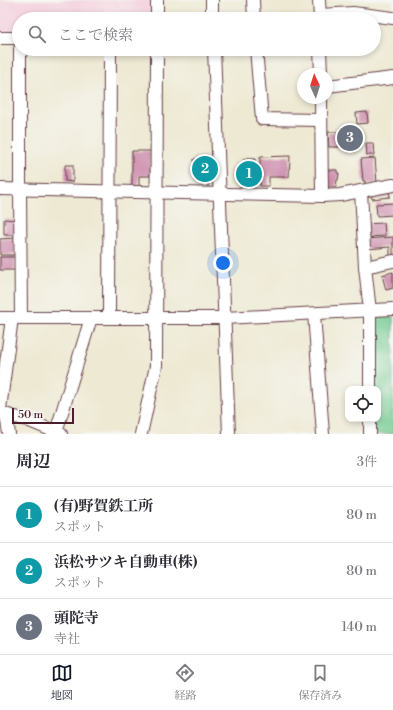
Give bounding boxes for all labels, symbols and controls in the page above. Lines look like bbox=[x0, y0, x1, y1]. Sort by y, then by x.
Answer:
search box bbox=[12, 12, 381, 56]
icon: search bbox=[26, 23, 48, 45]
text: ここで検索 bbox=[58, 26, 133, 45]
north arrow bbox=[297, 68, 333, 104]
pin: 3 bbox=[337, 123, 363, 153]
pin: 2 bbox=[192, 154, 218, 184]
pin: 1 bbox=[236, 159, 262, 189]
your location bbox=[213, 253, 233, 273]
map controls bbox=[345, 386, 381, 422]
button: locate bbox=[345, 386, 381, 422]
scale bar bbox=[12, 406, 74, 425]
text: 50 m bbox=[18, 408, 43, 422]
text: 周辺 bbox=[16, 451, 50, 473]
text: 3件 bbox=[357, 454, 377, 470]
text: (有)野賀鉄工所 bbox=[54, 497, 153, 516]
text: 1 bbox=[26, 507, 32, 523]
text: 80 m bbox=[346, 507, 377, 523]
text: スポット bbox=[54, 519, 106, 535]
text: 浜松サツキ自動車(株) bbox=[54, 553, 197, 572]
text: 2 bbox=[25, 563, 33, 579]
text: 80 m bbox=[346, 563, 377, 579]
text: スポット bbox=[54, 575, 106, 591]
text: 頭陀寺 bbox=[54, 609, 99, 628]
text: 3 bbox=[25, 619, 33, 635]
text: 140 m bbox=[341, 619, 377, 635]
text: 寺社 bbox=[54, 631, 80, 647]
tab: 地図 bbox=[51, 662, 73, 703]
tab: 経路 bbox=[174, 662, 196, 703]
tab: 保存済み bbox=[298, 662, 342, 703]

